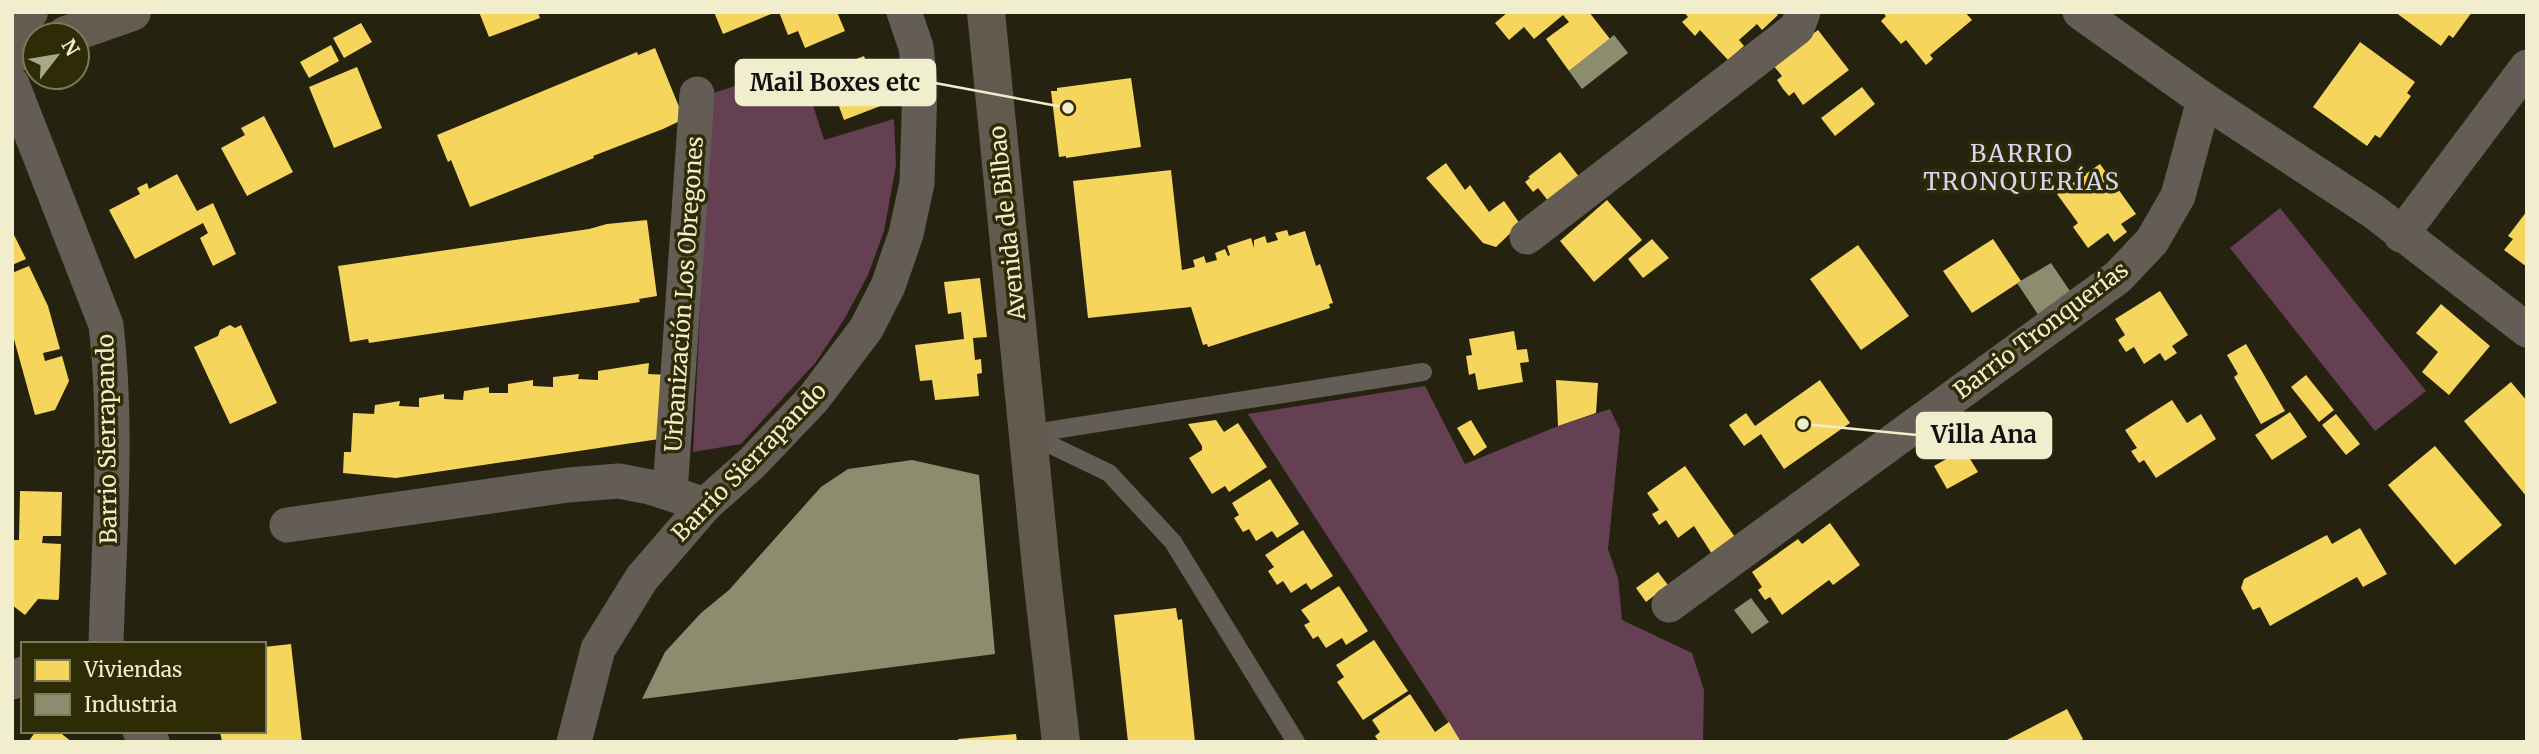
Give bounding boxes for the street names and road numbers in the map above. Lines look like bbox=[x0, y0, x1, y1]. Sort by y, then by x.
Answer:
street label: Avenida de Bilbao bbox=[982, 125, 1031, 323]
street label: Urbanización Los Obregones bbox=[658, 135, 709, 453]
street label: Barrio Tronquerías bbox=[1948, 255, 2134, 405]
street label: Barrio Sierrapando bbox=[90, 334, 123, 544]
street label: Barrio Sierrapando bbox=[665, 376, 832, 547]

